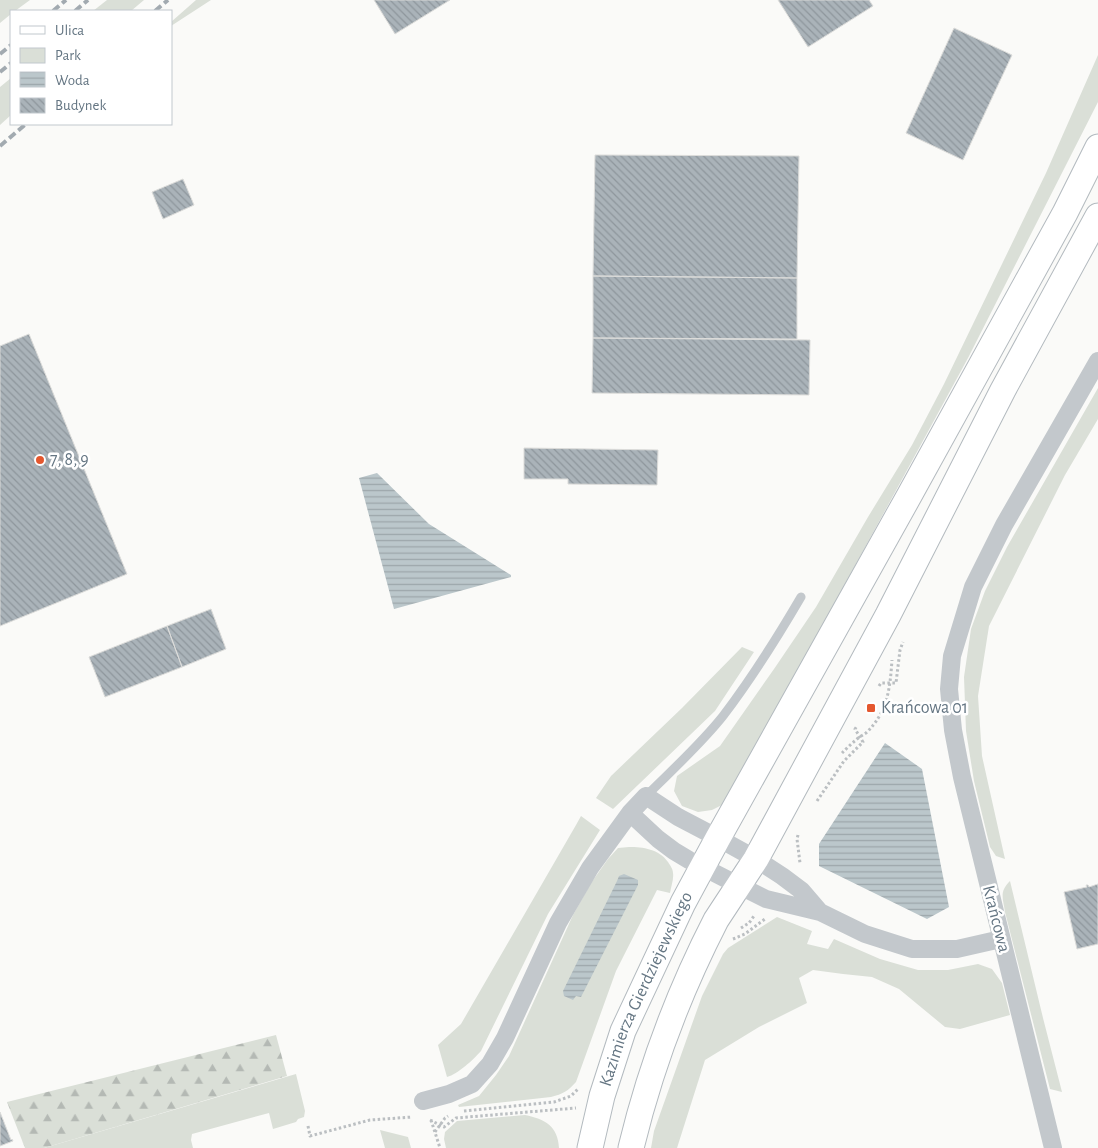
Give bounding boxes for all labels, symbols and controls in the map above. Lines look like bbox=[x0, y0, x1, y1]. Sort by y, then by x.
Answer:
legend bbox=[10, 10, 172, 125]
text: Ulica bbox=[55, 23, 84, 38]
text: Park bbox=[55, 48, 81, 63]
text: Woda bbox=[55, 73, 90, 88]
text: Budynek bbox=[55, 98, 107, 113]
place label: 7, 8, 9 bbox=[50, 451, 89, 469]
marker: 7, 8, 9 bbox=[34, 454, 46, 466]
place label: Krańcowa 01 bbox=[881, 699, 968, 717]
marker: Krańcowa 01 bbox=[865, 702, 877, 714]
street label: Krańcowa bbox=[979, 884, 1013, 954]
street label: Kazimierza Gierdziejewskiego bbox=[597, 889, 696, 1089]

